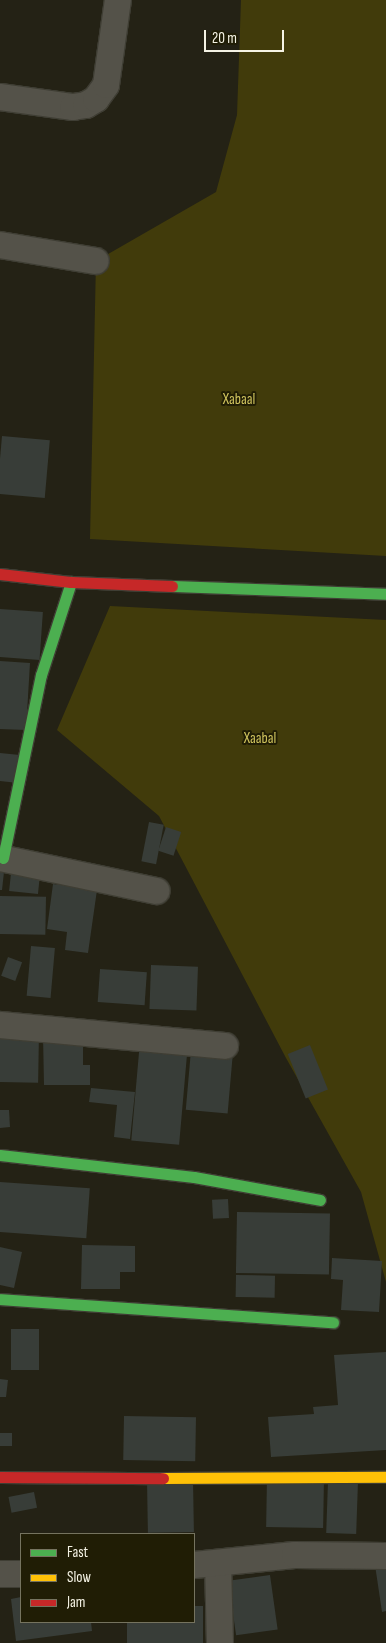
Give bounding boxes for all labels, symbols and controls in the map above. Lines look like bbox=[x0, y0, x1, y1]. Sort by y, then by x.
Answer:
scale bar bbox=[206, 20, 286, 52]
text: 20 m bbox=[212, 29, 237, 48]
park label: Xabaal bbox=[223, 391, 255, 409]
park label: Xaabal bbox=[244, 730, 276, 748]
legend bbox=[20, 1533, 195, 1623]
text: Fast bbox=[67, 1543, 88, 1562]
text: Slow bbox=[67, 1568, 91, 1587]
text: Jam bbox=[67, 1593, 85, 1612]

